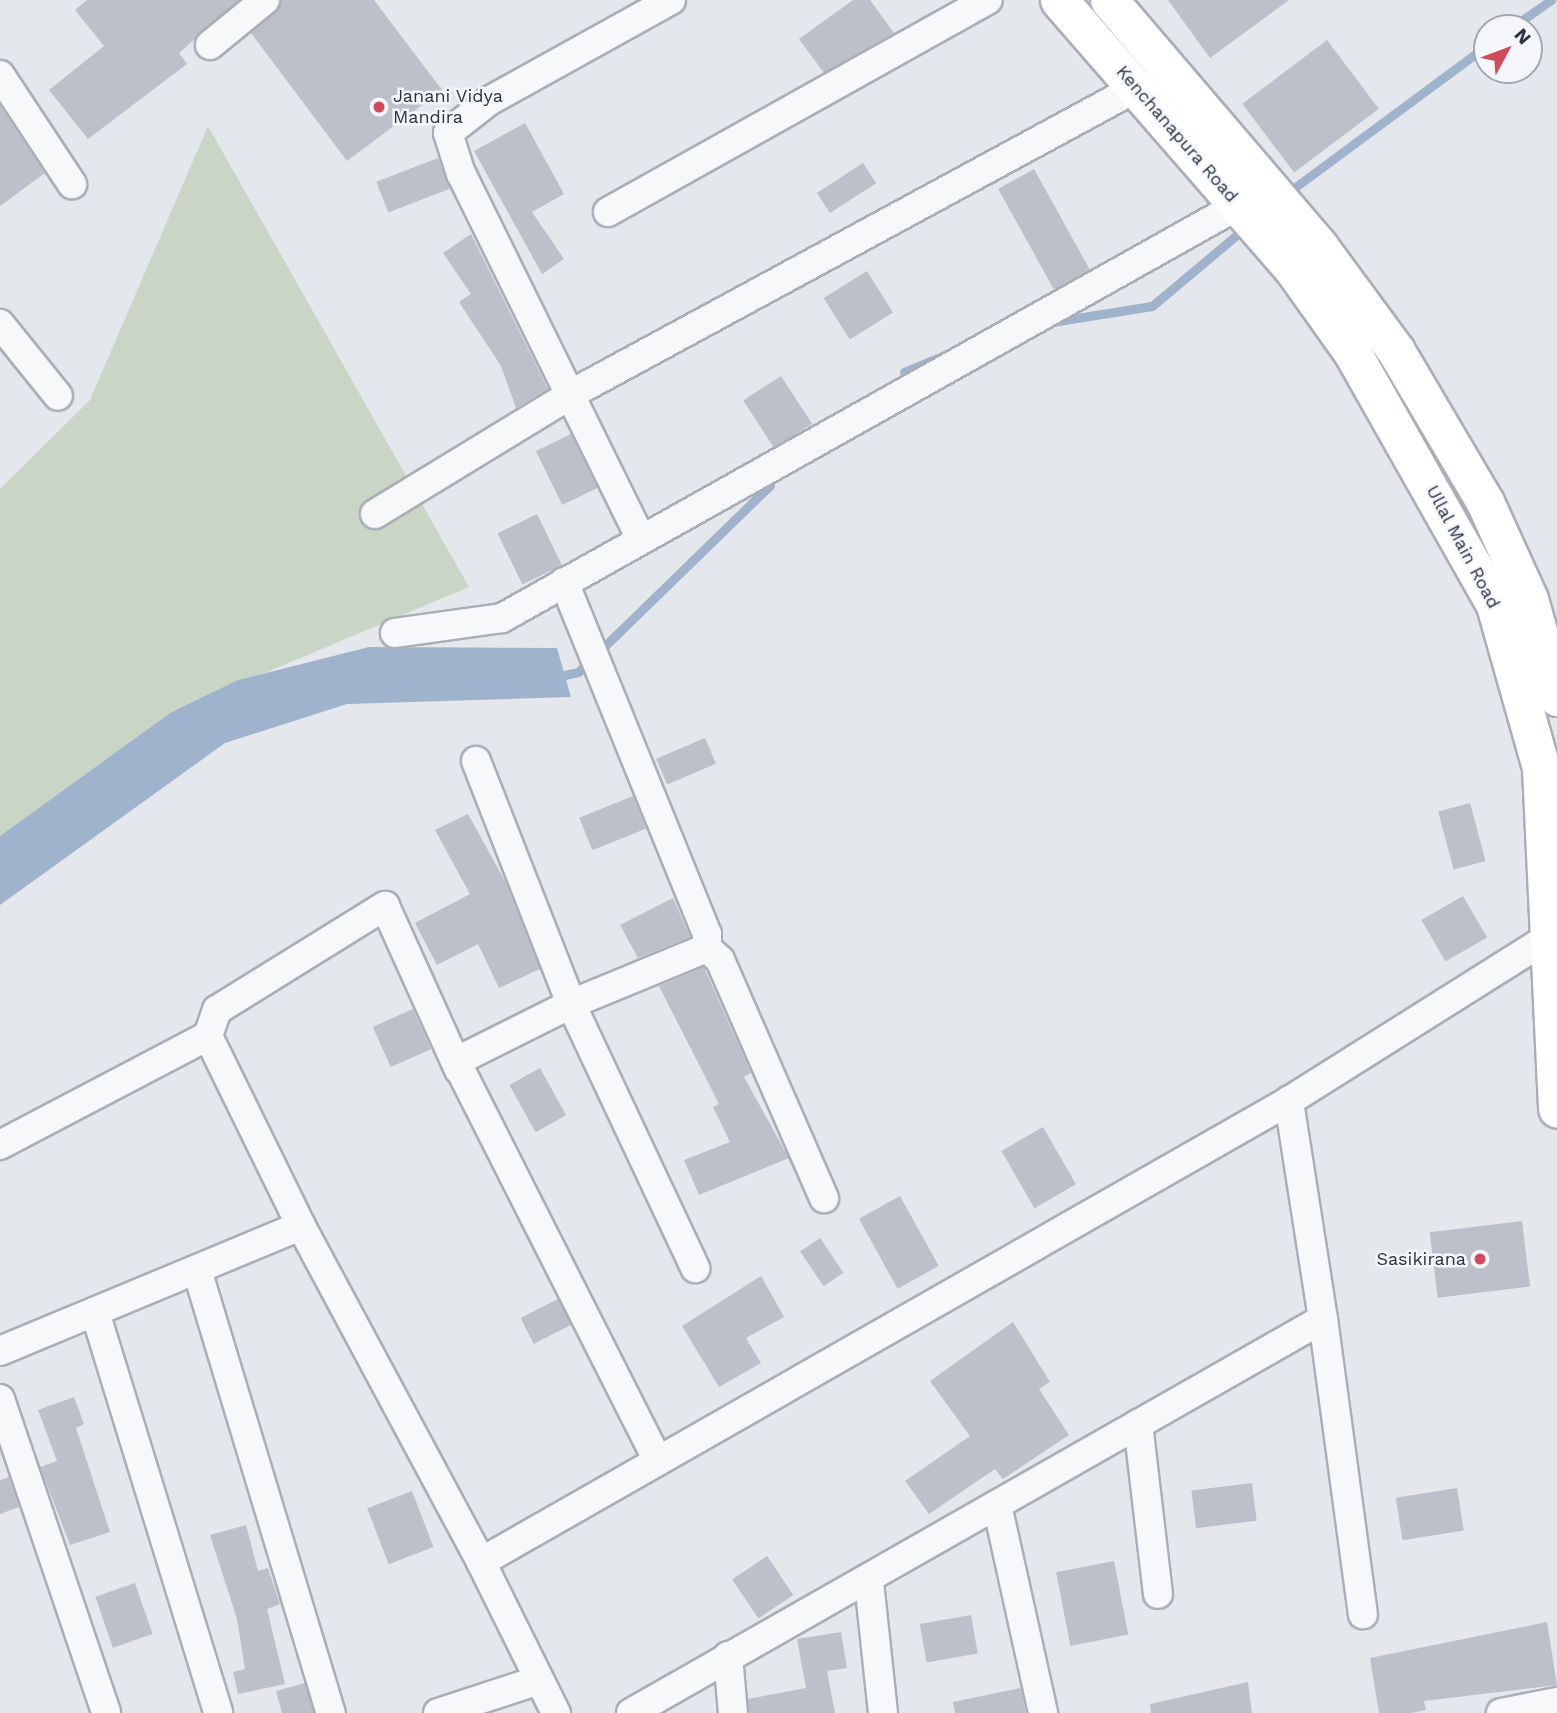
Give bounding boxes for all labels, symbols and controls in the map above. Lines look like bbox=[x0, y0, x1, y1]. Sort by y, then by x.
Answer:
north arrow bbox=[1473, 14, 1543, 84]
text: N bbox=[1509, 23, 1536, 49]
street label: Kenchanapura Road bbox=[1111, 61, 1243, 207]
place label: Janani Vidya Mandira bbox=[393, 86, 503, 128]
marker: Janani Vidya Mandira bbox=[371, 99, 387, 115]
street label: Ullal Main Road bbox=[1421, 481, 1505, 613]
place label: Sasikirana bbox=[1377, 1248, 1466, 1270]
marker: Sasikirana bbox=[1472, 1251, 1488, 1267]

